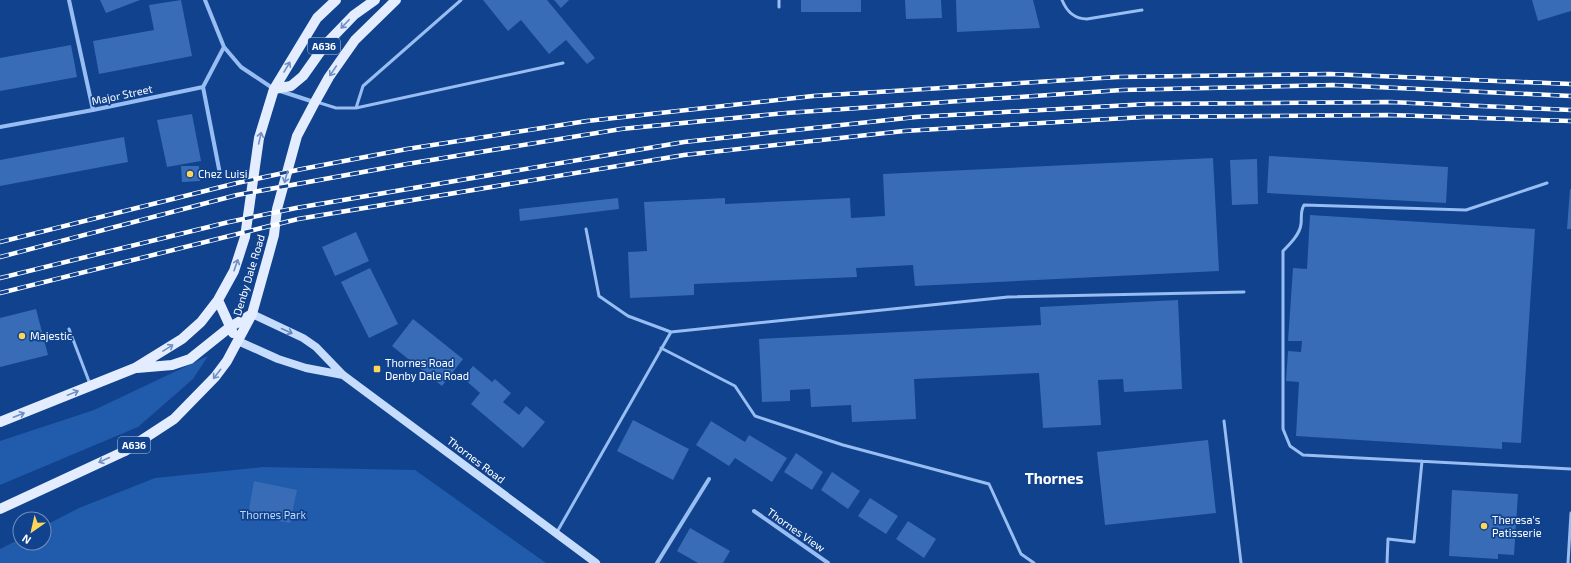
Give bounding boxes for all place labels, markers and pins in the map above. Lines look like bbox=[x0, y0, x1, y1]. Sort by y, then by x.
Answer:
place label: Chez Luisi bbox=[198, 167, 248, 180]
marker: Chez Luisi bbox=[185, 169, 195, 179]
place label: Majestic bbox=[30, 329, 72, 343]
marker: Majestic bbox=[17, 331, 27, 341]
place label: Thornes Road Denby Dale Road bbox=[385, 356, 469, 382]
marker: Thornes Road Denby Dale Road bbox=[372, 364, 382, 374]
place label: Theresa's Patisserie bbox=[1492, 513, 1542, 539]
marker: Theresa's Patisserie bbox=[1479, 521, 1489, 531]

